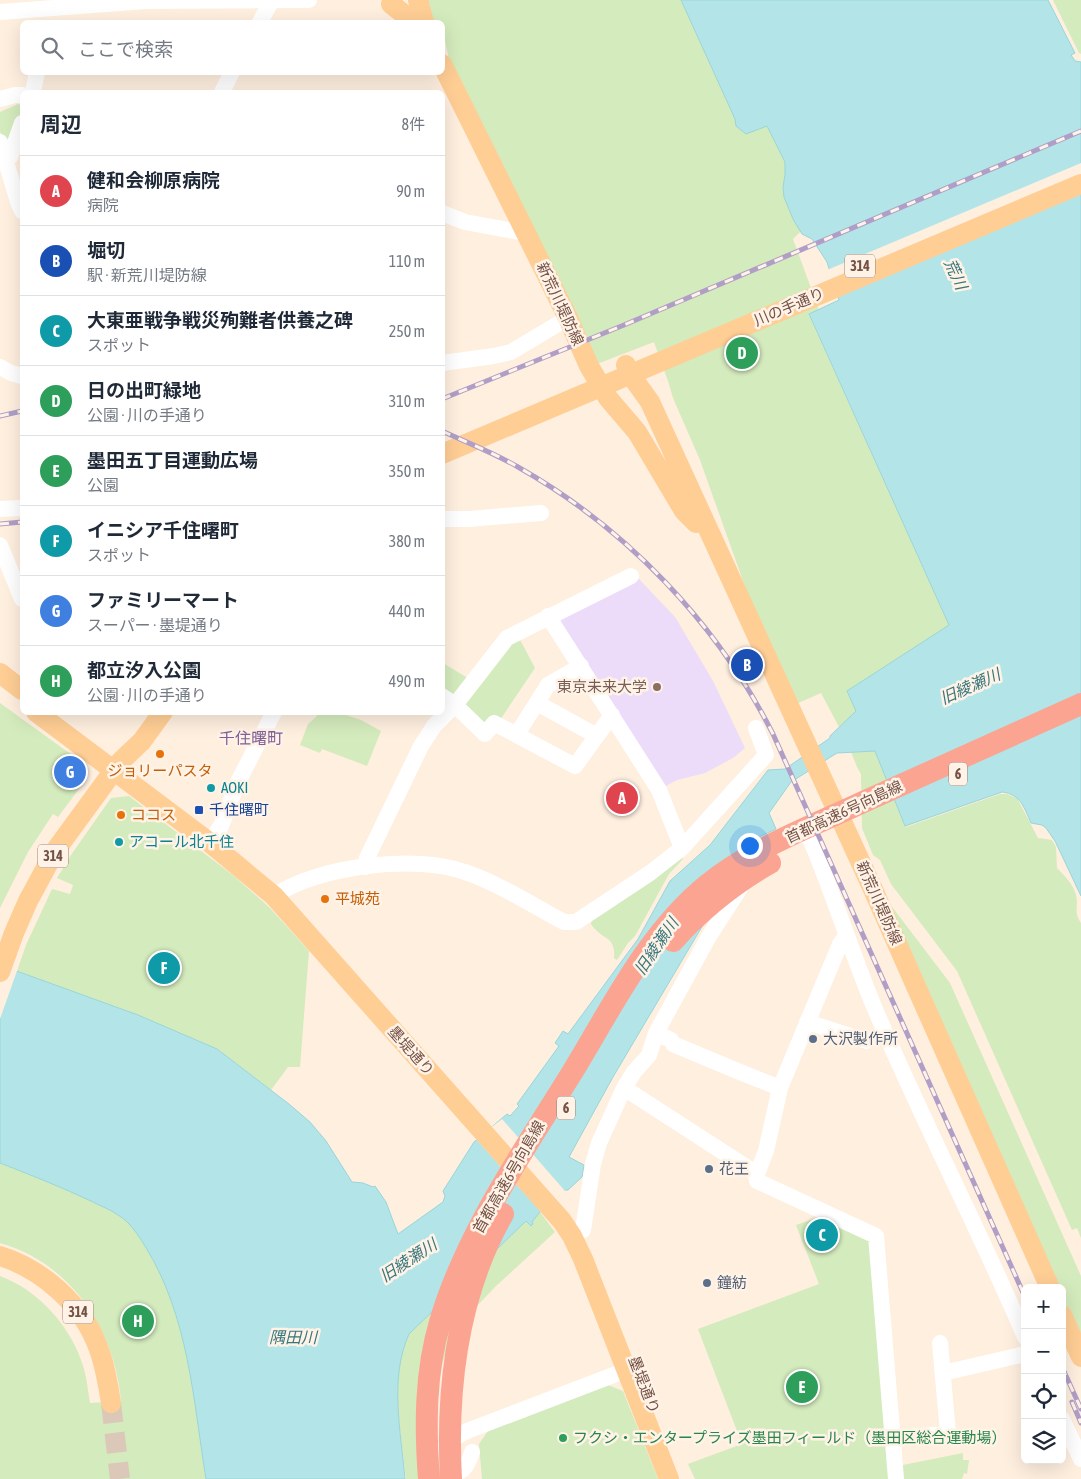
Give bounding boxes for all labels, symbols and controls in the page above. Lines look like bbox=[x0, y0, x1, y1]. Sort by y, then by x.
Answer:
search box bbox=[20, 20, 445, 75]
icon: search bbox=[38, 34, 66, 62]
text: ここで検索 bbox=[78, 38, 173, 60]
text: 周辺 bbox=[40, 112, 82, 136]
text: 8件 bbox=[401, 115, 425, 133]
text: 健和会柳原病院 bbox=[87, 169, 220, 191]
text: A bbox=[52, 182, 60, 200]
text: 90 m bbox=[396, 182, 425, 200]
text: 病院 bbox=[87, 196, 119, 214]
text: 堀切 bbox=[87, 239, 125, 261]
text: B bbox=[52, 252, 60, 270]
text: 110 m bbox=[389, 252, 425, 270]
road number: 314 bbox=[845, 255, 875, 278]
water label: 荒川 bbox=[941, 256, 972, 294]
street label: 新荒川堤防線 bbox=[534, 259, 587, 348]
text: 駅 · 新荒川堤防線 bbox=[87, 266, 207, 284]
street label: 川の手通り bbox=[751, 284, 827, 329]
text: 大東亜戦争戦災殉難者供養之碑 bbox=[87, 309, 353, 331]
text: C bbox=[52, 322, 60, 340]
text: 250 m bbox=[389, 322, 425, 340]
pin: D bbox=[726, 334, 758, 372]
text: スポット bbox=[87, 336, 151, 354]
text: 日の出町緑地 bbox=[87, 379, 201, 401]
text: D bbox=[52, 392, 60, 410]
text: 310 m bbox=[389, 392, 425, 410]
text: 公園 · 川の手通り bbox=[87, 406, 207, 424]
text: 墨田五丁目運動広場 bbox=[87, 449, 258, 471]
text: E bbox=[53, 462, 59, 480]
text: 350 m bbox=[389, 462, 425, 480]
text: 公園 bbox=[87, 476, 119, 494]
text: イニシア千住曙町 bbox=[87, 519, 239, 541]
text: F bbox=[53, 532, 59, 550]
text: 380 m bbox=[389, 532, 425, 550]
text: スポット bbox=[87, 546, 151, 564]
text: ファミリーマート bbox=[87, 589, 239, 611]
text: G bbox=[52, 602, 60, 620]
text: 440 m bbox=[389, 602, 425, 620]
text: スーパー · 墨堤通り bbox=[87, 616, 223, 634]
pin: B bbox=[731, 646, 763, 684]
text: 都立汐入公園 bbox=[87, 659, 201, 681]
water label: 旧綾瀬川 bbox=[937, 664, 1005, 707]
text: H bbox=[51, 672, 61, 690]
text: 490 m bbox=[389, 672, 425, 690]
place label: 東京未来大学 bbox=[557, 678, 647, 695]
marker: 東京未来大学 bbox=[651, 681, 663, 693]
text: 公園 · 川の手通り bbox=[87, 686, 207, 704]
district label: 千住曙町 bbox=[219, 729, 283, 747]
marker: ジョリーパスタ bbox=[154, 748, 166, 760]
pin: G bbox=[54, 753, 86, 791]
place label: ジョリーパスタ bbox=[108, 762, 212, 779]
road number: 6 bbox=[949, 762, 967, 786]
street label: 首都高速6号向島線 bbox=[783, 777, 905, 846]
place label: AOKI bbox=[221, 779, 248, 796]
pin: A bbox=[606, 779, 638, 817]
marker: AOKI bbox=[205, 782, 217, 794]
place label: 千住曙町 bbox=[209, 801, 269, 818]
marker: 千住曙町 bbox=[193, 804, 205, 816]
place label: ココス bbox=[131, 806, 176, 823]
marker: ココス bbox=[115, 809, 127, 821]
place label: アコール北千住 bbox=[129, 833, 234, 850]
your location bbox=[737, 833, 763, 859]
marker: アコール北千住 bbox=[113, 836, 125, 848]
road number: 314 bbox=[38, 844, 68, 868]
street label: 新荒川堤防線 bbox=[853, 858, 906, 947]
place label: 平城苑 bbox=[335, 890, 380, 907]
marker: 平城苑 bbox=[319, 893, 331, 905]
water label: 旧綾瀬川 bbox=[631, 913, 682, 978]
pin: F bbox=[148, 949, 180, 987]
street label: 墨堤通り bbox=[385, 1023, 438, 1079]
place label: 大沢製作所 bbox=[823, 1030, 898, 1047]
marker: 大沢製作所 bbox=[807, 1033, 819, 1045]
road number: 6 bbox=[557, 1096, 575, 1120]
street label: 首都高速6号向島線 bbox=[469, 1117, 548, 1236]
place label: 花王 bbox=[719, 1160, 749, 1177]
marker: 花王 bbox=[703, 1163, 715, 1175]
pin: C bbox=[806, 1216, 838, 1254]
water label: 旧綾瀬川 bbox=[376, 1234, 441, 1285]
place label: 鐘紡 bbox=[717, 1274, 747, 1291]
marker: 鐘紡 bbox=[701, 1277, 713, 1289]
map controls bbox=[1021, 1284, 1066, 1464]
button: + bbox=[1021, 1284, 1066, 1329]
road number: 314 bbox=[63, 1300, 93, 1324]
pin: H bbox=[122, 1302, 154, 1340]
water label: 隅田川 bbox=[269, 1328, 319, 1346]
button: − bbox=[1021, 1329, 1066, 1374]
street label: 墨堤通り bbox=[626, 1354, 663, 1416]
pin: E bbox=[786, 1368, 818, 1406]
button: locate bbox=[1021, 1374, 1066, 1419]
button: layers bbox=[1021, 1419, 1066, 1464]
place label: フクシ・エンタープライズ墨田フィールド（墨田区総合運動場） bbox=[573, 1429, 1006, 1446]
marker: フクシ・エンタープライズ墨田フィールド（墨田区総合運動場） bbox=[557, 1432, 569, 1444]

